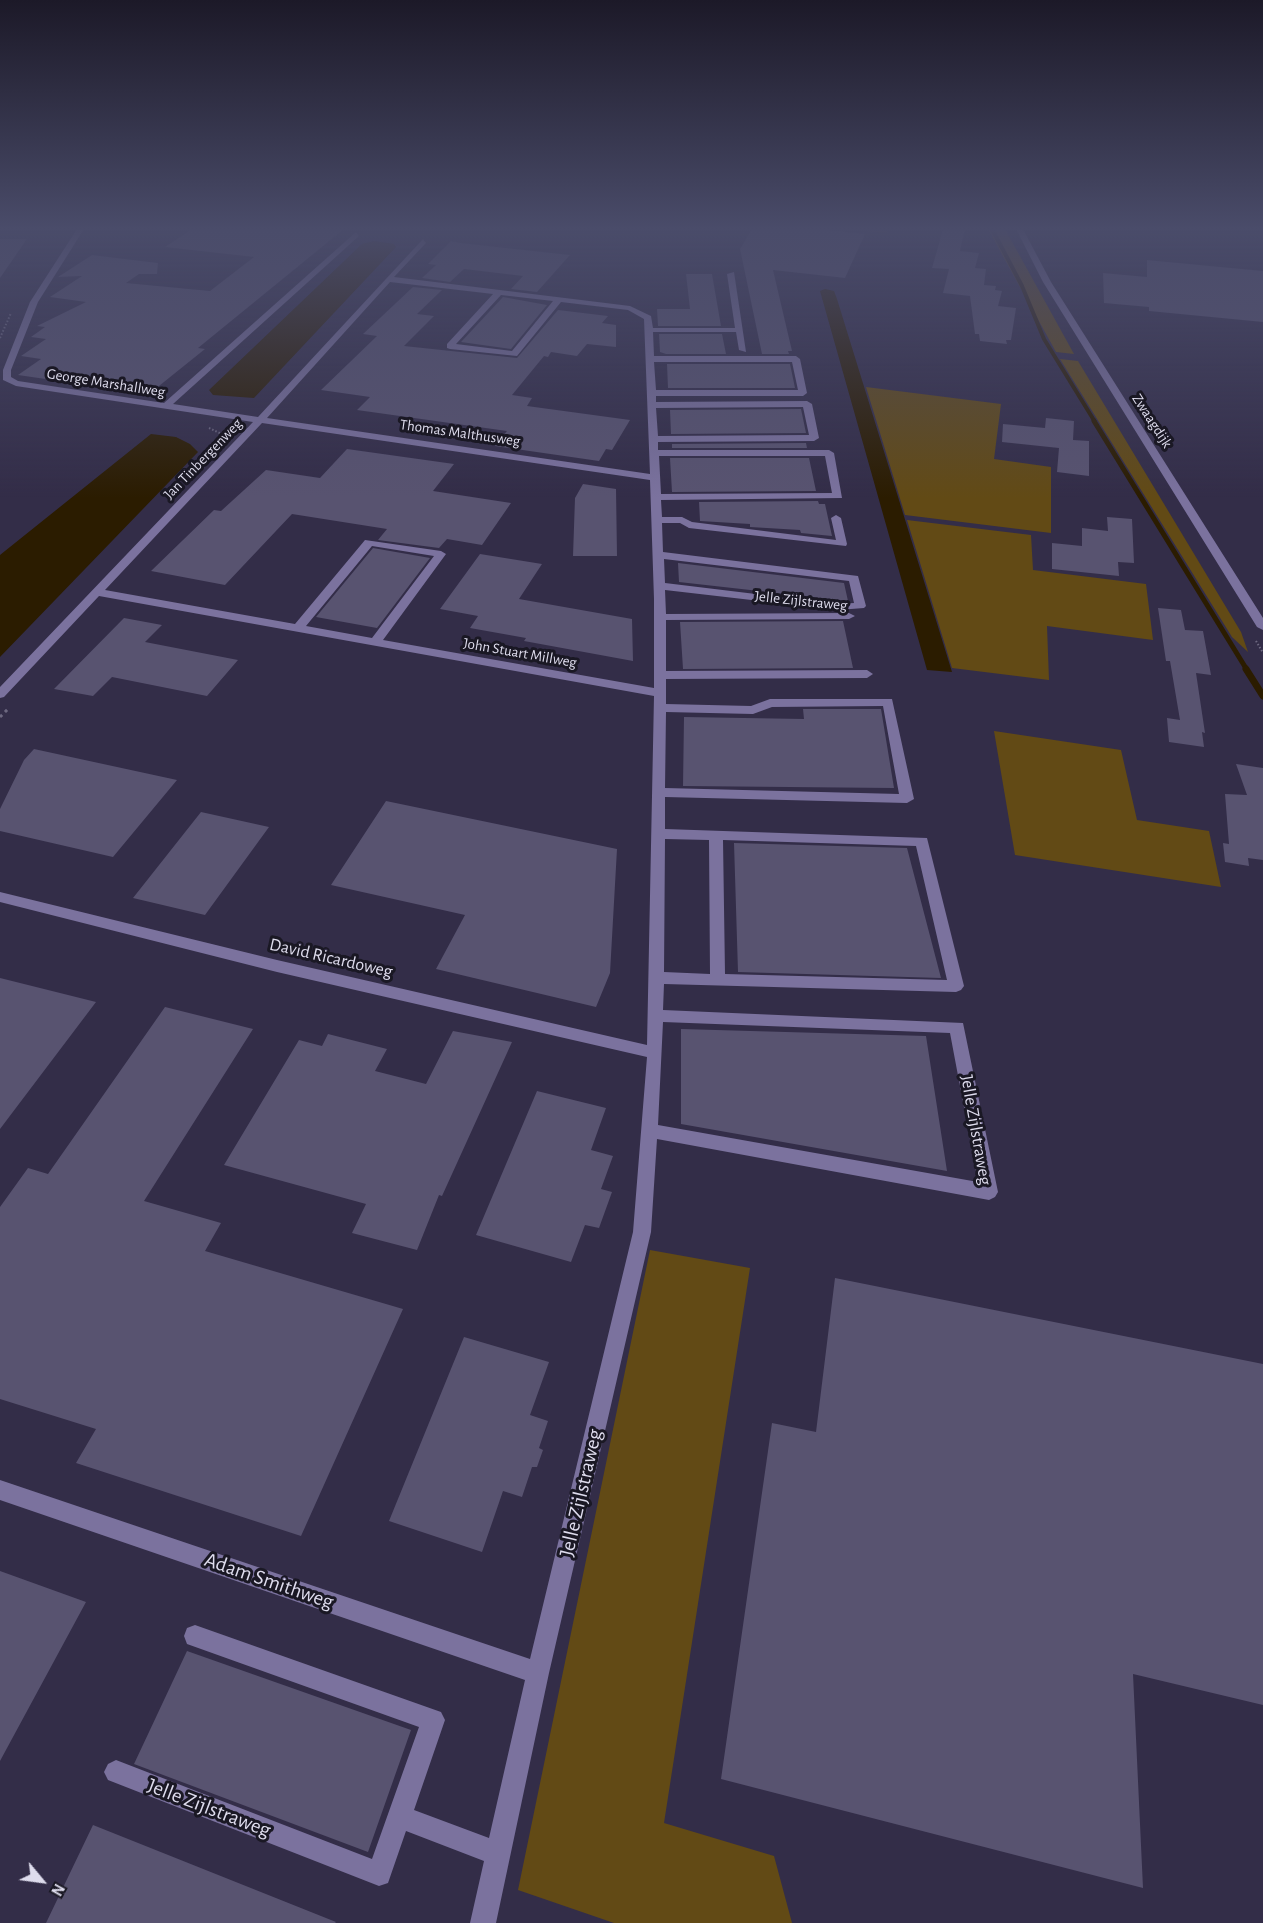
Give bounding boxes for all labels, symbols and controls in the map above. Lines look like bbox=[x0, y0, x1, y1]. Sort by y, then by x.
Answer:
street label: George Marshallweg bbox=[46, 365, 166, 401]
street label: Zwaagdijk bbox=[1128, 391, 1176, 451]
street label: Jan Tinbergenweg bbox=[160, 415, 246, 503]
street label: Thomas Malthusweg bbox=[399, 416, 521, 450]
street label: Jelle Zijlstraweg bbox=[754, 587, 848, 615]
street label: John Stuart Millweg bbox=[462, 634, 578, 672]
street label: David Ricardoweg bbox=[267, 933, 395, 983]
street label: Jelle Zijlstraweg bbox=[956, 1073, 996, 1187]
street label: Jelle Zijlstraweg bbox=[554, 1427, 608, 1559]
street label: Adam Smithweg bbox=[201, 1547, 337, 1615]
street label: Jelle Zijlstraweg bbox=[144, 1773, 274, 1843]
north arrow bbox=[12, 1851, 72, 1911]
text: N bbox=[48, 1881, 67, 1898]

